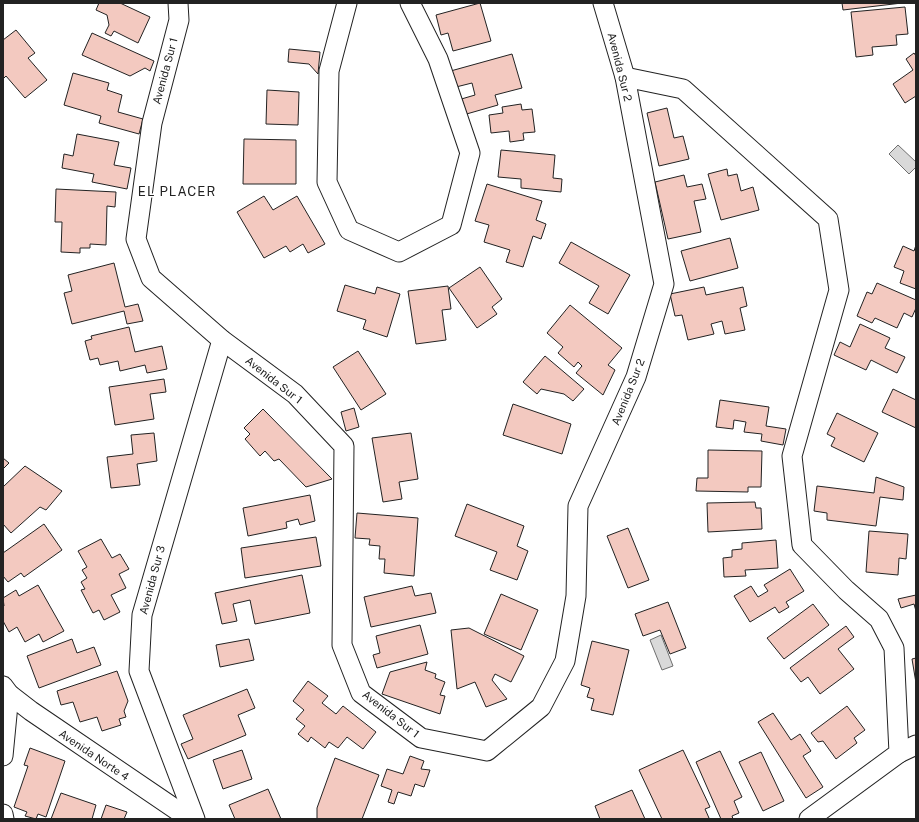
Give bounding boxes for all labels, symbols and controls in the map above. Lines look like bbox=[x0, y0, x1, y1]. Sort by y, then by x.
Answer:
street label: Avenida Sur 2 bbox=[606, 31, 634, 103]
street label: Avenida Sur 1 bbox=[150, 36, 180, 106]
district label: EL PLACER bbox=[138, 184, 216, 199]
street label: Avenida Sur 1 bbox=[243, 354, 305, 406]
street label: Avenida Sur 2 bbox=[609, 357, 647, 427]
street label: Avenida Sur 3 bbox=[137, 544, 167, 616]
street label: Avenida Sur 1 bbox=[360, 688, 422, 740]
street label: Avenida Norte 4 bbox=[57, 727, 131, 783]

